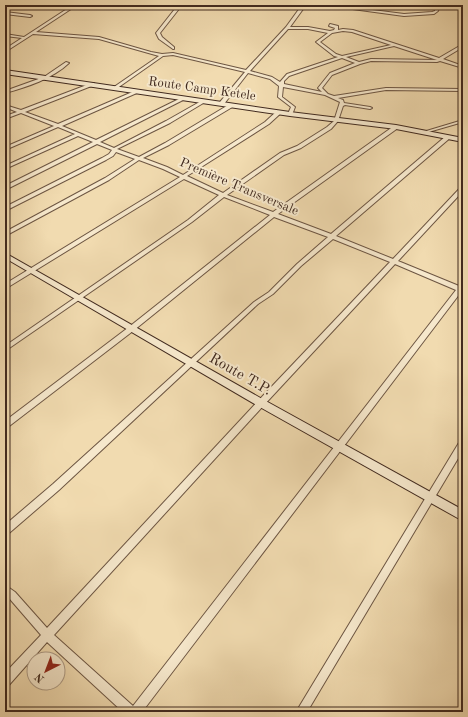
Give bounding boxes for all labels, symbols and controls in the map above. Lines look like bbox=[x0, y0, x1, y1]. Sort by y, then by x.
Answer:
street label: Route Camp Ketele bbox=[147, 75, 257, 103]
street label: Première Transversale bbox=[178, 156, 300, 218]
street label: Route T.P. bbox=[206, 351, 274, 399]
north arrow bbox=[26, 651, 66, 691]
text: N bbox=[33, 670, 47, 684]

